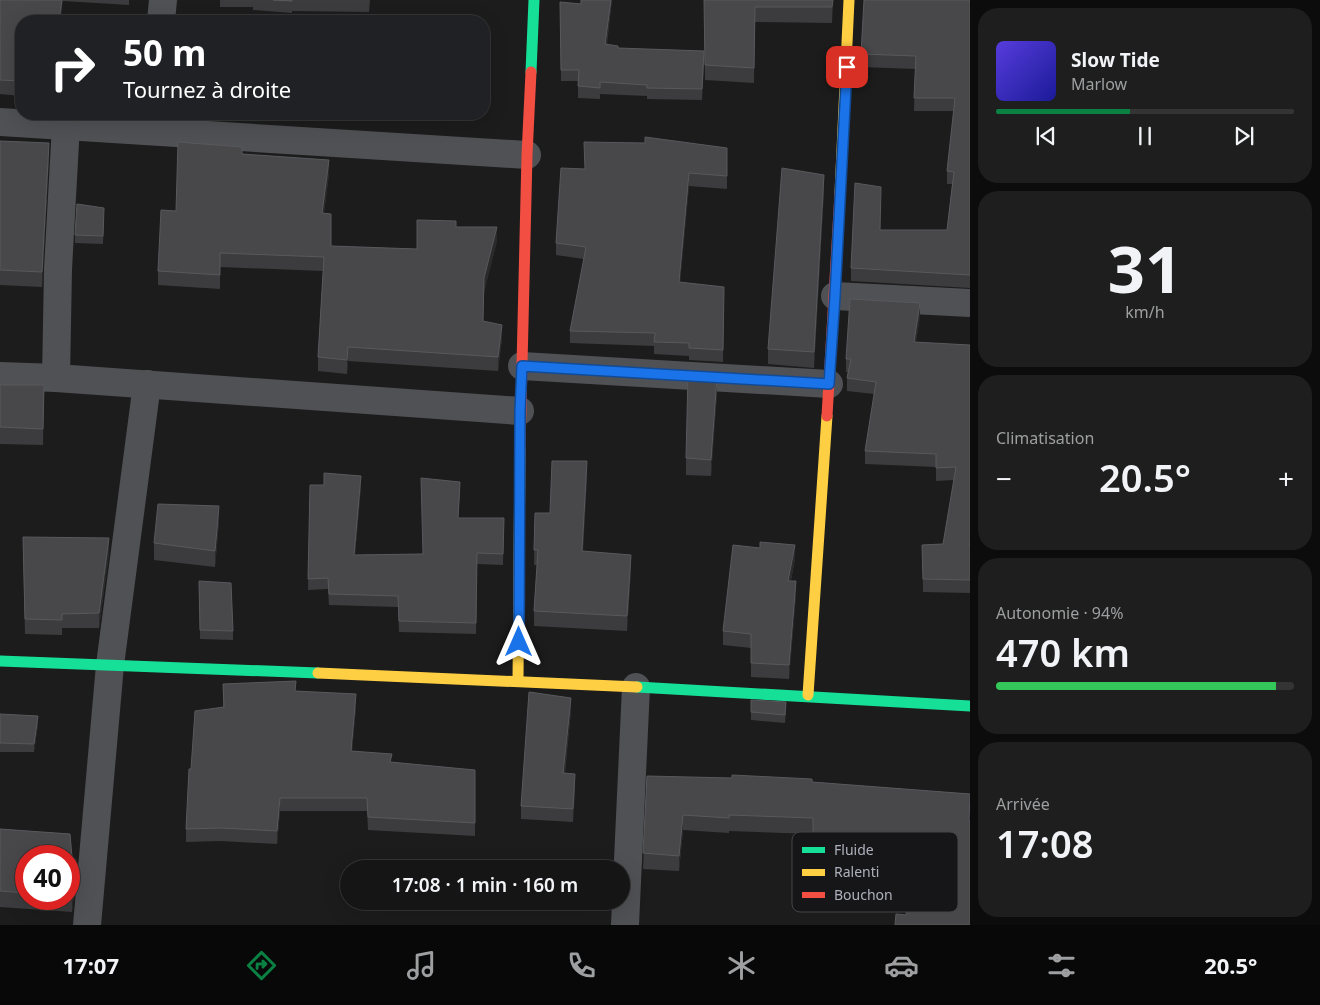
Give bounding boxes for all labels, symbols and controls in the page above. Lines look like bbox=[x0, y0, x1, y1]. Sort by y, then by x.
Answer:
text: 50 m bbox=[123, 29, 206, 76]
icon: right bbox=[40, 35, 105, 100]
pin bbox=[826, 46, 868, 88]
text: Slow Tide bbox=[1071, 47, 1160, 73]
icon: arrive bbox=[833, 53, 861, 81]
text: Marlow bbox=[1071, 73, 1127, 95]
text: Tournez à droite bbox=[123, 74, 291, 104]
icon: previous bbox=[1032, 122, 1060, 150]
icon: pause bbox=[1131, 122, 1159, 150]
icon: next bbox=[1230, 122, 1258, 150]
text: 31 bbox=[1108, 224, 1182, 312]
text: km/h bbox=[1125, 301, 1165, 323]
text: Climatisation bbox=[996, 427, 1094, 449]
text: 20.5° bbox=[1099, 451, 1191, 503]
text: − bbox=[996, 459, 1012, 497]
text: + bbox=[1278, 459, 1294, 497]
text: Autonomie · 94% bbox=[996, 602, 1123, 624]
position arrow bbox=[492, 615, 544, 667]
text: 470 km bbox=[996, 626, 1130, 678]
text: Arrivée bbox=[996, 793, 1050, 815]
text: 17:08 bbox=[996, 817, 1093, 869]
legend bbox=[792, 832, 958, 912]
text: Fluide bbox=[834, 840, 874, 859]
speed limit sign: 40 bbox=[15, 845, 80, 910]
text: Ralenti bbox=[834, 862, 879, 881]
text: 17:08 · 1 min · 160 m bbox=[392, 872, 578, 898]
text: Bouchon bbox=[834, 885, 893, 904]
icon: directions bbox=[244, 948, 279, 983]
icon: music bbox=[404, 948, 439, 983]
icon: phone bbox=[564, 948, 599, 983]
icon: climate bbox=[724, 948, 759, 983]
icon: car bbox=[884, 948, 919, 983]
icon: filters bbox=[1044, 948, 1079, 983]
text: 17:07 bbox=[63, 950, 119, 980]
text: 20.5° bbox=[1204, 950, 1257, 980]

